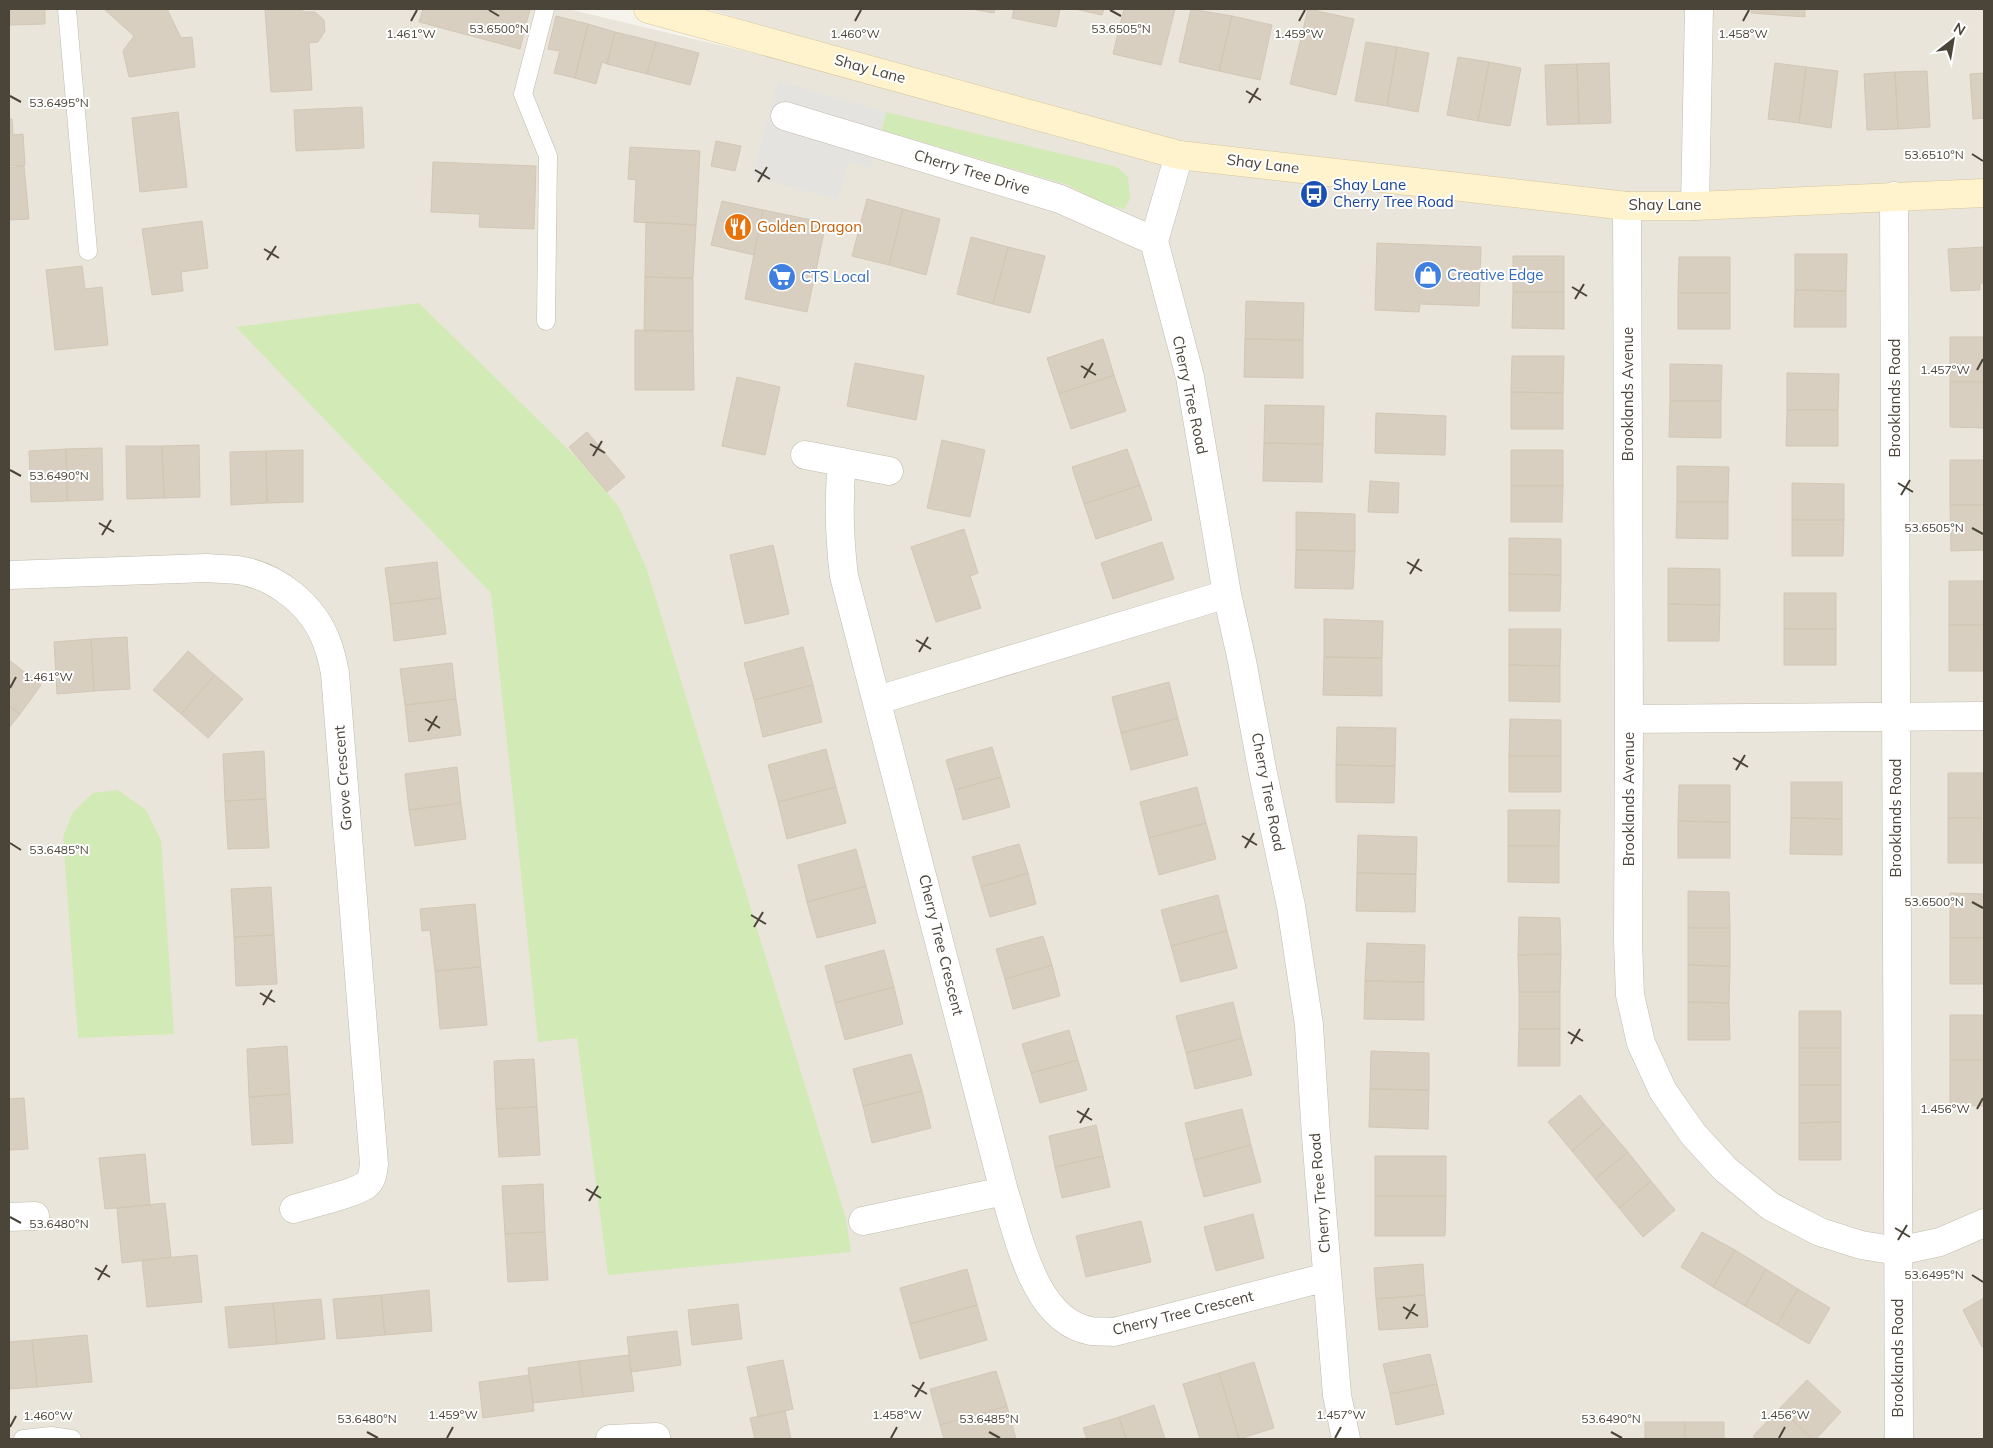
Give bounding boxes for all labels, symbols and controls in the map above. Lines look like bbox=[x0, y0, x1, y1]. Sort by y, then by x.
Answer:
north arrow bbox=[1928, 15, 1978, 65]
text: N bbox=[1951, 18, 1969, 39]
text: 53.6500°N bbox=[469, 21, 529, 36]
text: 53.6505°N bbox=[1091, 21, 1151, 36]
text: 1.461°W bbox=[386, 26, 436, 41]
text: 1.460°W bbox=[830, 26, 880, 41]
text: 1.459°W bbox=[1274, 26, 1324, 41]
text: 1.458°W bbox=[1718, 26, 1768, 41]
street label: Shay Lane bbox=[832, 50, 908, 87]
text: 53.6495°N bbox=[29, 95, 89, 110]
street label: Cherry Tree Drive bbox=[912, 145, 1032, 198]
text: 53.6510°N bbox=[1904, 147, 1964, 162]
street label: Shay Lane bbox=[1226, 150, 1300, 177]
place label: Shay Lane Cherry Tree Road bbox=[1333, 175, 1454, 211]
bus stop icon: Shay Lane Cherry Tree Road bbox=[1299, 179, 1329, 209]
street label: Shay Lane bbox=[1628, 195, 1702, 214]
restaurant icon: Golden Dragon bbox=[723, 212, 753, 242]
place label: Golden Dragon bbox=[757, 217, 862, 236]
shop icon: Creative Edge bbox=[1413, 260, 1443, 290]
supermarket icon: CTS Local bbox=[767, 262, 797, 292]
place label: Creative Edge bbox=[1447, 265, 1543, 284]
place label: CTS Local bbox=[801, 267, 870, 286]
street label: Brooklands Avenue bbox=[1618, 327, 1637, 461]
street label: Cherry Tree Road bbox=[1169, 334, 1212, 456]
street label: Brooklands Road bbox=[1885, 339, 1904, 457]
text: 1.457°W bbox=[1920, 362, 1970, 377]
text: 53.6490°N bbox=[29, 468, 89, 483]
text: 53.6505°N bbox=[1904, 520, 1964, 535]
text: 1.461°W bbox=[23, 669, 73, 684]
street label: Grove Crescent bbox=[329, 725, 356, 831]
street label: Cherry Tree Road bbox=[1248, 731, 1289, 853]
street label: Brooklands Avenue bbox=[1619, 732, 1638, 866]
street label: Brooklands Road bbox=[1886, 759, 1905, 877]
text: 53.6485°N bbox=[29, 842, 89, 857]
street label: Cherry Tree Crescent bbox=[915, 872, 968, 1017]
text: 53.6500°N bbox=[1904, 894, 1964, 909]
text: 1.456°W bbox=[1920, 1101, 1970, 1116]
street label: Cherry Tree Road bbox=[1305, 1132, 1334, 1254]
text: 53.6480°N bbox=[29, 1216, 89, 1231]
text: 53.6495°N bbox=[1904, 1267, 1964, 1282]
street label: Cherry Tree Crescent bbox=[1110, 1286, 1255, 1339]
street label: Brooklands Road bbox=[1888, 1299, 1907, 1417]
text: 1.459°W bbox=[428, 1407, 478, 1422]
text: 1.458°W bbox=[872, 1407, 922, 1422]
text: 1.457°W bbox=[1316, 1407, 1366, 1422]
text: 1.456°W bbox=[1760, 1407, 1810, 1422]
text: 1.460°W bbox=[23, 1408, 73, 1423]
text: 53.6480°N bbox=[337, 1411, 397, 1426]
text: 53.6485°N bbox=[959, 1411, 1019, 1426]
text: 53.6490°N bbox=[1581, 1411, 1641, 1426]

